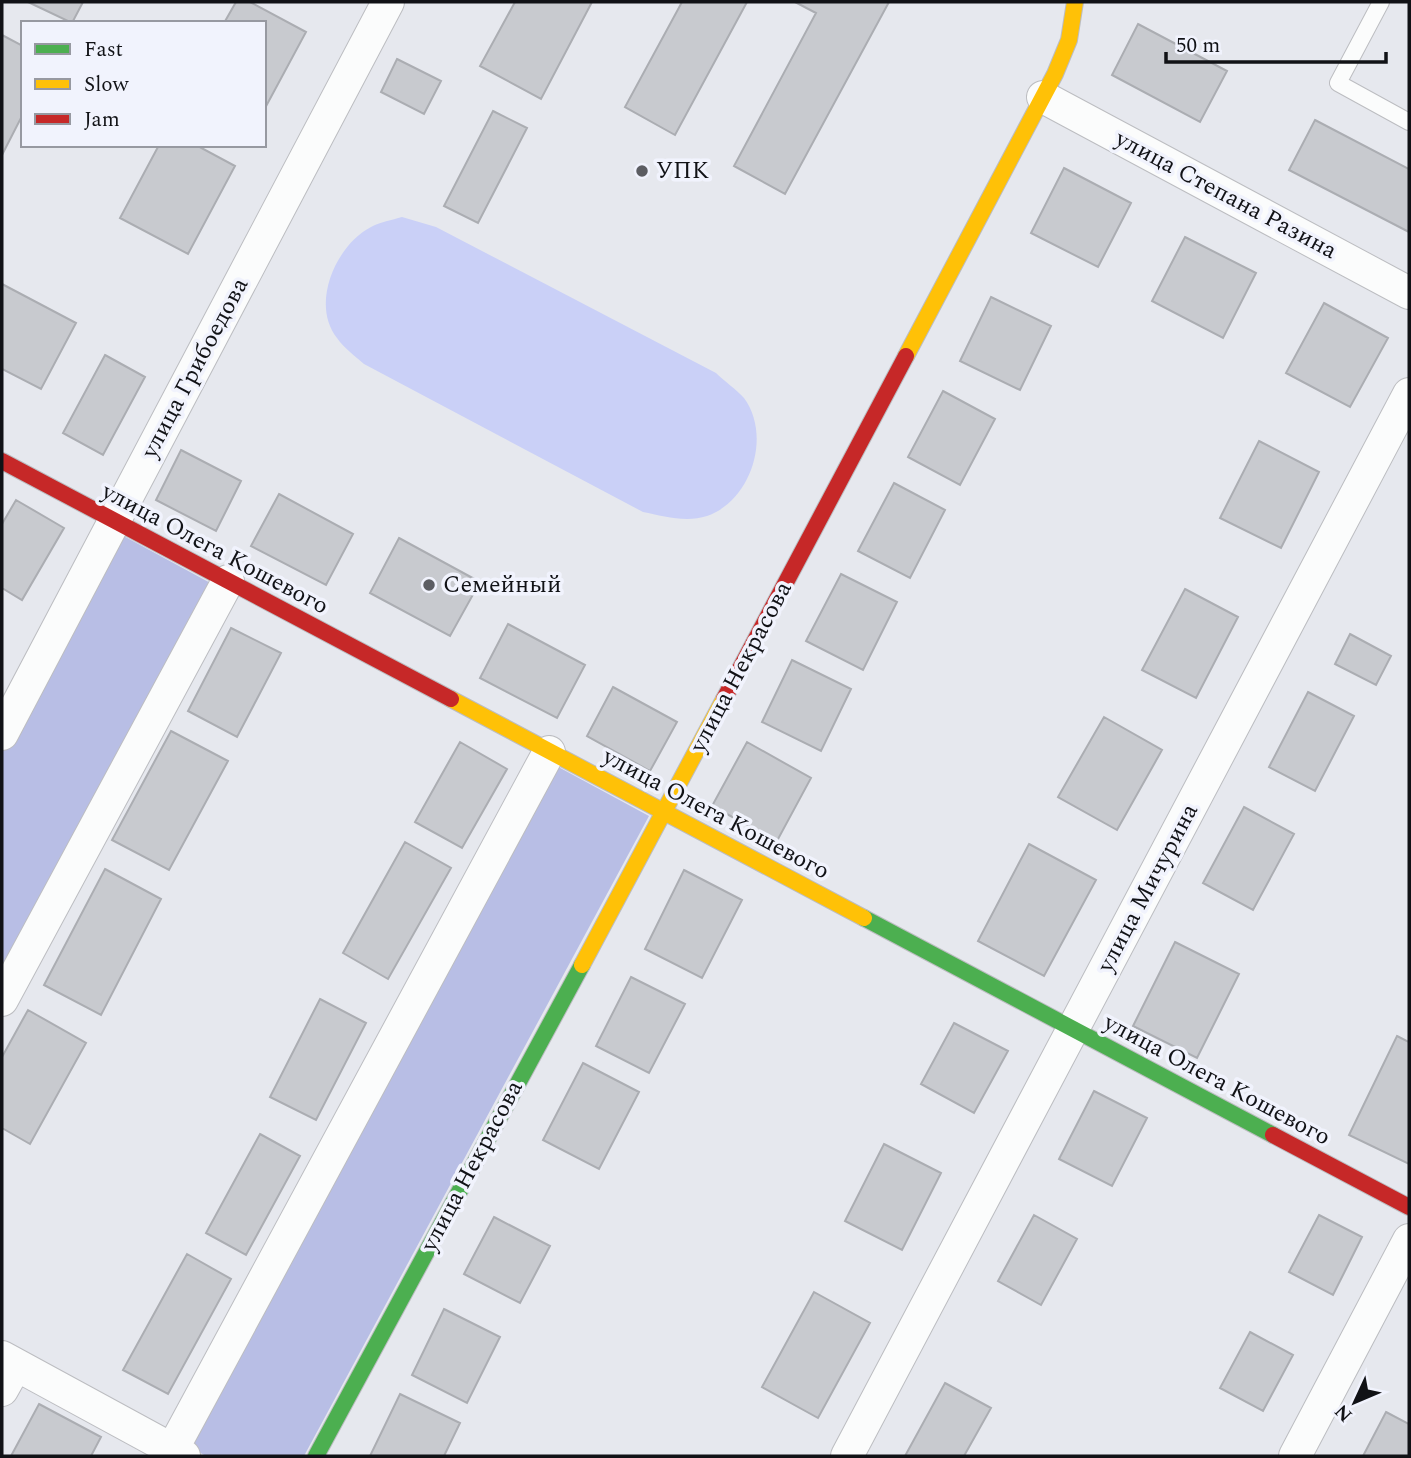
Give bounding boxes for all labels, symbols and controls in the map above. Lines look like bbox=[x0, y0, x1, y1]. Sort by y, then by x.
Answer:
legend bbox=[21, 21, 266, 147]
scale bar bbox=[1166, 21, 1386, 65]
text: 50 m bbox=[1176, 30, 1220, 62]
text: Fast bbox=[84, 34, 123, 66]
text: Slow bbox=[84, 69, 130, 101]
text: Jam bbox=[84, 104, 120, 136]
street label: улица Степана Разина bbox=[1108, 121, 1344, 269]
place label: УПК bbox=[656, 153, 709, 189]
marker: УПК bbox=[634, 163, 650, 179]
street label: улица Грибоедова bbox=[132, 271, 258, 466]
street label: улица Олега Кошевого bbox=[94, 473, 335, 624]
place label: Семейный bbox=[443, 567, 561, 603]
street label: улица Некрасова bbox=[680, 575, 801, 760]
marker: Семейный bbox=[421, 577, 437, 593]
street label: улица Олега Кошевого bbox=[595, 738, 836, 889]
street label: улица Мичурина bbox=[1088, 797, 1208, 980]
street label: улица Олега Кошевого bbox=[1096, 1004, 1337, 1155]
street label: улица Некрасова bbox=[411, 1074, 532, 1259]
north arrow bbox=[1320, 1367, 1390, 1437]
text: N bbox=[1328, 1397, 1360, 1428]

